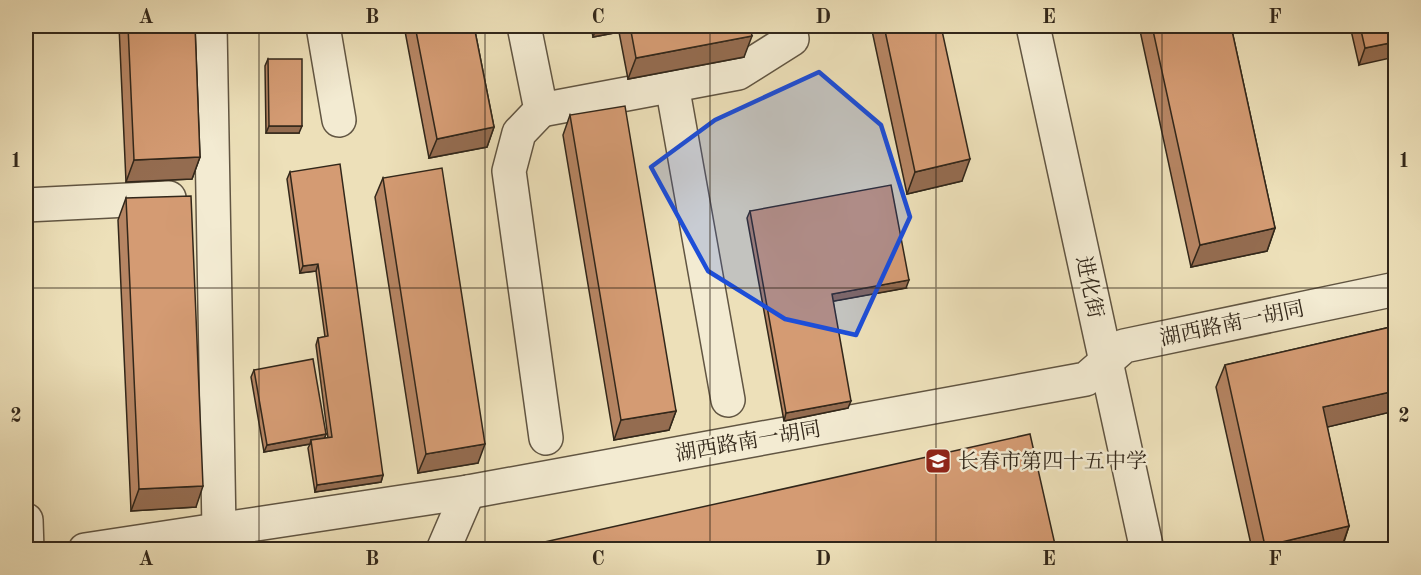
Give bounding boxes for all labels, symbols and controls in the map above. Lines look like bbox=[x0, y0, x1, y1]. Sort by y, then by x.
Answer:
text: A bbox=[138, 8, 154, 28]
text: B bbox=[365, 8, 379, 28]
text: C bbox=[591, 8, 605, 28]
text: D bbox=[815, 8, 831, 28]
text: E bbox=[1042, 8, 1056, 28]
text: F bbox=[1268, 8, 1282, 28]
text: 1 bbox=[10, 152, 22, 172]
text: 1 bbox=[1398, 152, 1410, 172]
street label: 进化街 bbox=[1072, 254, 1107, 320]
street label: 湖西路南一胡同 bbox=[1158, 297, 1306, 350]
text: 2 bbox=[10, 407, 22, 427]
text: 2 bbox=[1398, 407, 1410, 427]
street label: 湖西路南一胡同 bbox=[674, 417, 822, 466]
school or university icon: 长春市第四十五中学 bbox=[923, 446, 953, 476]
place label: 长春市第四十五中学 bbox=[958, 450, 1147, 473]
text: A bbox=[138, 550, 154, 570]
text: B bbox=[365, 550, 379, 570]
text: C bbox=[591, 550, 605, 570]
text: D bbox=[815, 550, 831, 570]
text: E bbox=[1042, 550, 1056, 570]
text: F bbox=[1268, 550, 1282, 570]

